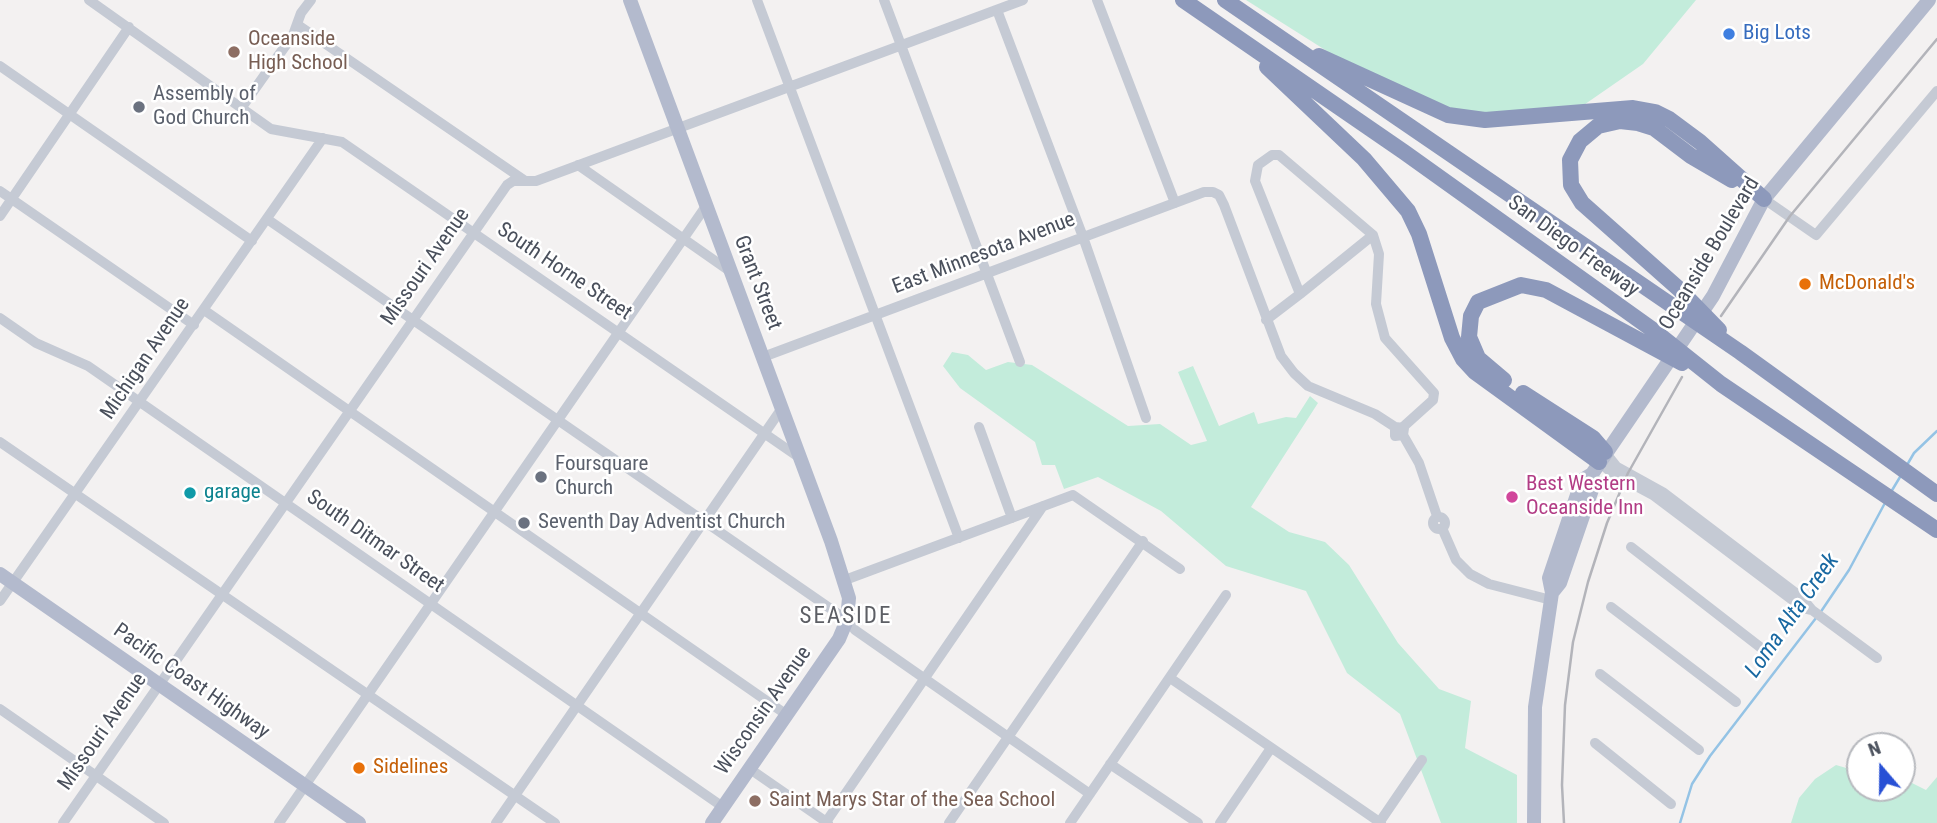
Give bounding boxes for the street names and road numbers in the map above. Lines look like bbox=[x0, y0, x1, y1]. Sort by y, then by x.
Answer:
street label: Oceanside Boulevard bbox=[1654, 173, 1766, 335]
street label: San Diego Freeway bbox=[1502, 191, 1644, 303]
street label: Missouri Avenue bbox=[376, 204, 476, 330]
street label: East Minnesota Avenue bbox=[889, 208, 1079, 300]
street label: South Horne Street bbox=[492, 218, 636, 326]
street label: Grant Street bbox=[728, 232, 786, 334]
street label: Michigan Avenue bbox=[96, 293, 196, 425]
street label: South Ditmar Street bbox=[301, 485, 449, 599]
street label: Pacific Coast Highway bbox=[108, 619, 274, 745]
street label: Wisconsin Avenue bbox=[710, 642, 818, 780]
street label: Missouri Avenue bbox=[53, 669, 153, 795]

